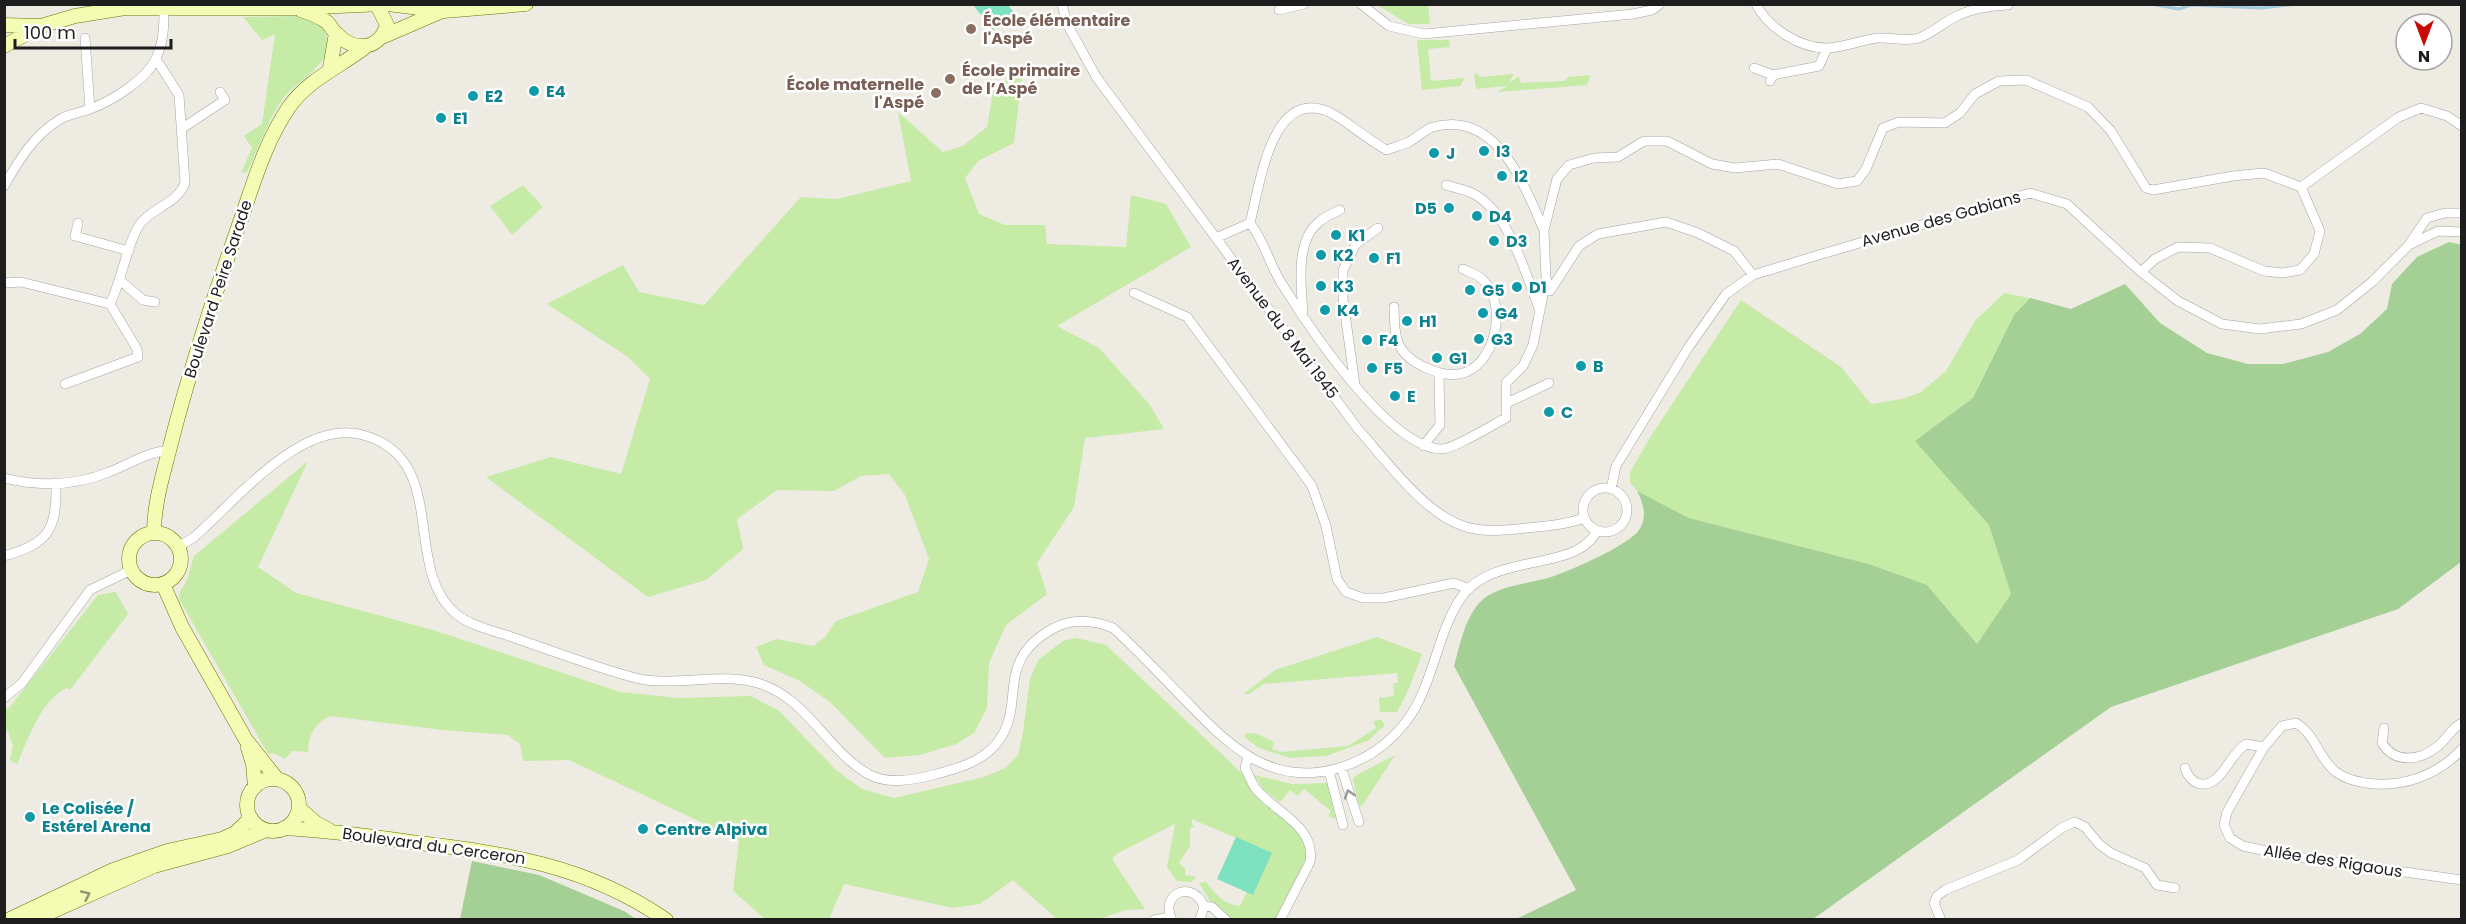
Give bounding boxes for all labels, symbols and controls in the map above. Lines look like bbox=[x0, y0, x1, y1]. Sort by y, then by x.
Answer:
place label: École élémentaire l'Aspé bbox=[983, 9, 1130, 50]
scale bar bbox=[15, 12, 171, 50]
north arrow bbox=[2394, 12, 2454, 72]
text: 100 m bbox=[24, 20, 76, 45]
marker: École élémentaire l'Aspé bbox=[964, 22, 978, 36]
text: N bbox=[2418, 45, 2430, 68]
place label: École primaire de l’Aspé bbox=[962, 59, 1080, 100]
marker: École primaire de l’Aspé bbox=[943, 72, 957, 86]
place label: École maternelle l'Aspé bbox=[787, 73, 924, 114]
place label: E4 bbox=[546, 80, 566, 103]
marker: E4 bbox=[527, 84, 541, 98]
place label: E2 bbox=[485, 85, 503, 108]
marker: École maternelle l'Aspé bbox=[929, 86, 943, 100]
marker: E2 bbox=[466, 89, 480, 103]
place label: E1 bbox=[453, 107, 468, 130]
marker: E1 bbox=[434, 111, 448, 125]
place label: I3 bbox=[1496, 140, 1510, 163]
place label: J bbox=[1446, 142, 1455, 165]
marker: I3 bbox=[1477, 144, 1491, 158]
marker: J bbox=[1427, 146, 1441, 160]
place label: I2 bbox=[1514, 165, 1528, 188]
marker: I2 bbox=[1495, 169, 1509, 183]
street label: Avenue des Gabians bbox=[1858, 185, 2024, 253]
street label: Boulevard Peire Sarade bbox=[178, 197, 258, 381]
place label: D5 bbox=[1415, 197, 1437, 220]
marker: D5 bbox=[1442, 201, 1456, 215]
place label: D4 bbox=[1489, 205, 1512, 228]
marker: D4 bbox=[1470, 209, 1484, 223]
place label: K1 bbox=[1348, 224, 1365, 247]
marker: K1 bbox=[1329, 228, 1343, 242]
place label: D3 bbox=[1506, 230, 1527, 253]
marker: D3 bbox=[1487, 234, 1501, 248]
place label: K2 bbox=[1333, 244, 1353, 267]
place label: F1 bbox=[1386, 247, 1401, 270]
marker: K2 bbox=[1314, 248, 1328, 262]
marker: F1 bbox=[1367, 251, 1381, 265]
street label: Avenue du 8 Mai 1945 bbox=[1222, 252, 1344, 404]
place label: K3 bbox=[1333, 275, 1354, 298]
place label: D1 bbox=[1529, 276, 1547, 299]
marker: K3 bbox=[1314, 279, 1328, 293]
place label: G5 bbox=[1482, 279, 1505, 302]
marker: D1 bbox=[1510, 280, 1524, 294]
marker: G5 bbox=[1463, 283, 1477, 297]
place label: K4 bbox=[1337, 299, 1359, 322]
place label: G4 bbox=[1495, 302, 1518, 325]
marker: K4 bbox=[1318, 303, 1332, 317]
marker: G4 bbox=[1476, 306, 1490, 320]
place label: H1 bbox=[1419, 310, 1437, 333]
marker: H1 bbox=[1400, 314, 1414, 328]
place label: G3 bbox=[1491, 328, 1513, 351]
place label: F4 bbox=[1379, 329, 1399, 352]
marker: G3 bbox=[1472, 332, 1486, 346]
marker: F4 bbox=[1360, 333, 1374, 347]
place label: G1 bbox=[1449, 347, 1467, 370]
marker: G1 bbox=[1430, 351, 1444, 365]
place label: B bbox=[1593, 355, 1604, 378]
place label: F5 bbox=[1384, 357, 1403, 380]
marker: B bbox=[1574, 359, 1588, 373]
marker: F5 bbox=[1365, 361, 1379, 375]
place label: E bbox=[1407, 385, 1416, 408]
marker: E bbox=[1388, 389, 1402, 403]
place label: C bbox=[1561, 401, 1573, 424]
marker: C bbox=[1542, 405, 1556, 419]
one-way arrow bbox=[1344, 789, 1357, 800]
place label: Le Colisée / Estérel Arena bbox=[42, 797, 151, 838]
marker: Le Colisée / Estérel Arena bbox=[23, 810, 37, 824]
place label: Centre Alpiva bbox=[655, 818, 767, 841]
street label: Boulevard du Cerceron bbox=[341, 822, 527, 870]
marker: Centre Alpiva bbox=[636, 822, 650, 836]
street label: Allée des Rigaous bbox=[2262, 839, 2404, 883]
one-way arrow bbox=[80, 891, 91, 903]

